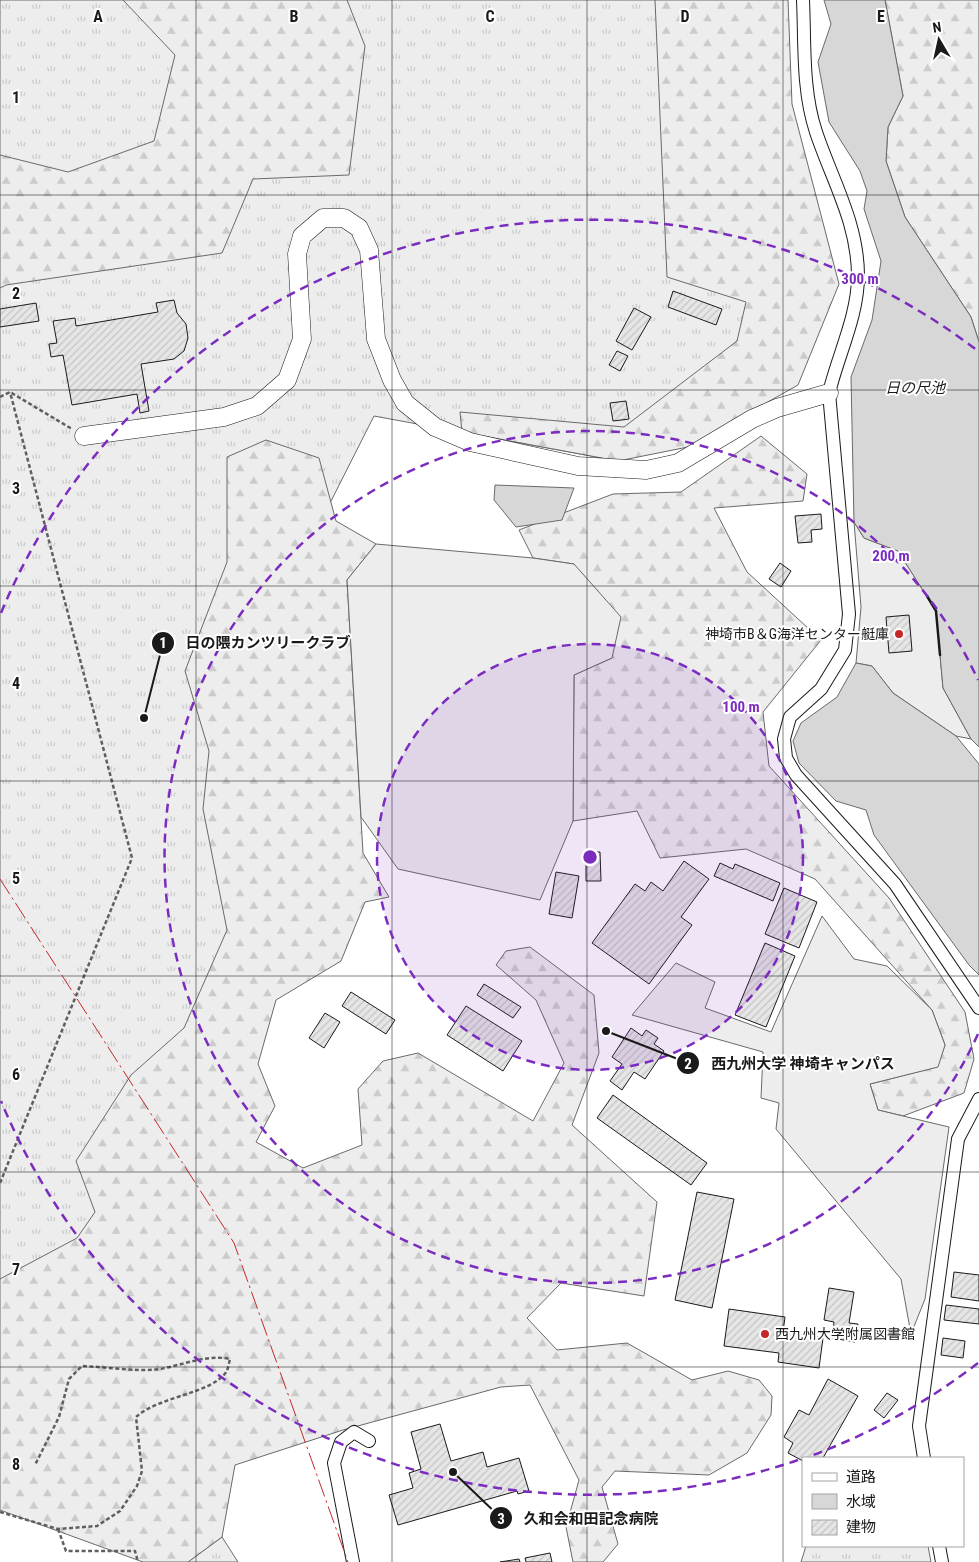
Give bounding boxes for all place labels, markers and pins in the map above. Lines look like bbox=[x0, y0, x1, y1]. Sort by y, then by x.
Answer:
place label: 神埼市B＆G海洋センター艇庫 bbox=[705, 626, 889, 642]
callout: 日の隈カンツリークラブ bbox=[151, 628, 361, 658]
marker: 神埼市B＆G海洋センター艇庫 bbox=[893, 628, 905, 640]
centre of rings bbox=[581, 848, 599, 866]
callout: 西九州大学 神埼キャンパス bbox=[676, 1048, 904, 1078]
place label: 西九州大学附属図書館 bbox=[775, 1326, 915, 1342]
marker: 西九州大学附属図書館 bbox=[759, 1328, 771, 1340]
callout: 久和会和田記念病院 bbox=[488, 1503, 668, 1533]

